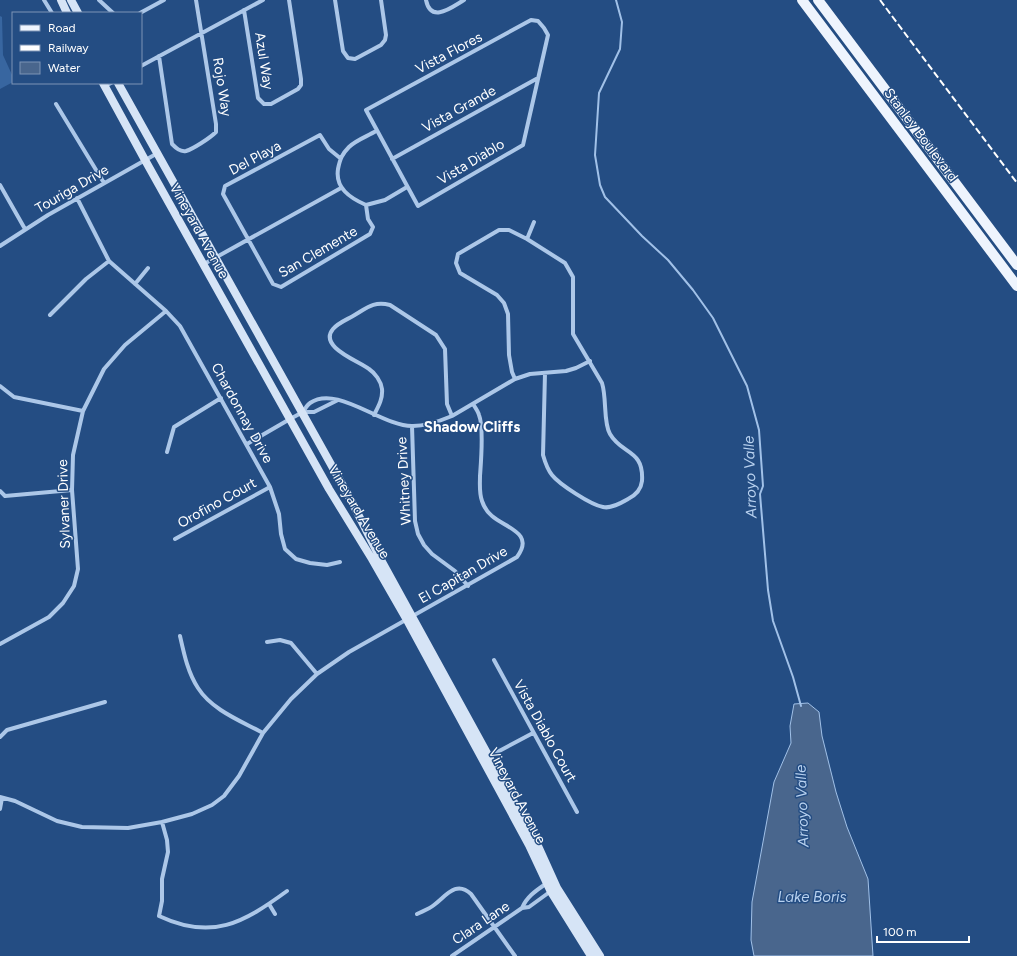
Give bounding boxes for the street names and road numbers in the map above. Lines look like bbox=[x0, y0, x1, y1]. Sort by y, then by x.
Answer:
street label: Vista Flores bbox=[413, 28, 485, 78]
street label: Azul Way bbox=[251, 31, 277, 92]
street label: Rojo Way bbox=[209, 56, 235, 118]
street label: Vista Grande bbox=[419, 82, 499, 136]
street label: Stanley Boulevard bbox=[880, 85, 962, 185]
street label: Vista Diablo bbox=[435, 135, 507, 189]
street label: Del Playa bbox=[226, 137, 284, 179]
street label: Touriga Drive bbox=[32, 161, 112, 217]
street label: Vineyard Avenue bbox=[166, 180, 232, 282]
street label: San Clemente bbox=[276, 222, 361, 281]
street label: Chardonnay Drive bbox=[207, 360, 277, 466]
street label: Whitney Drive bbox=[393, 436, 415, 526]
street label: Sylvaner Drive bbox=[54, 459, 74, 549]
street label: Vineyard Avenue bbox=[324, 462, 394, 562]
street label: Orofino Court bbox=[175, 474, 259, 532]
street label: El Capitan Drive bbox=[416, 543, 511, 607]
street label: Vista Diablo Court bbox=[510, 677, 580, 785]
street label: Vineyard Avenue bbox=[485, 745, 550, 847]
street label: Clara Lane bbox=[449, 897, 513, 948]

